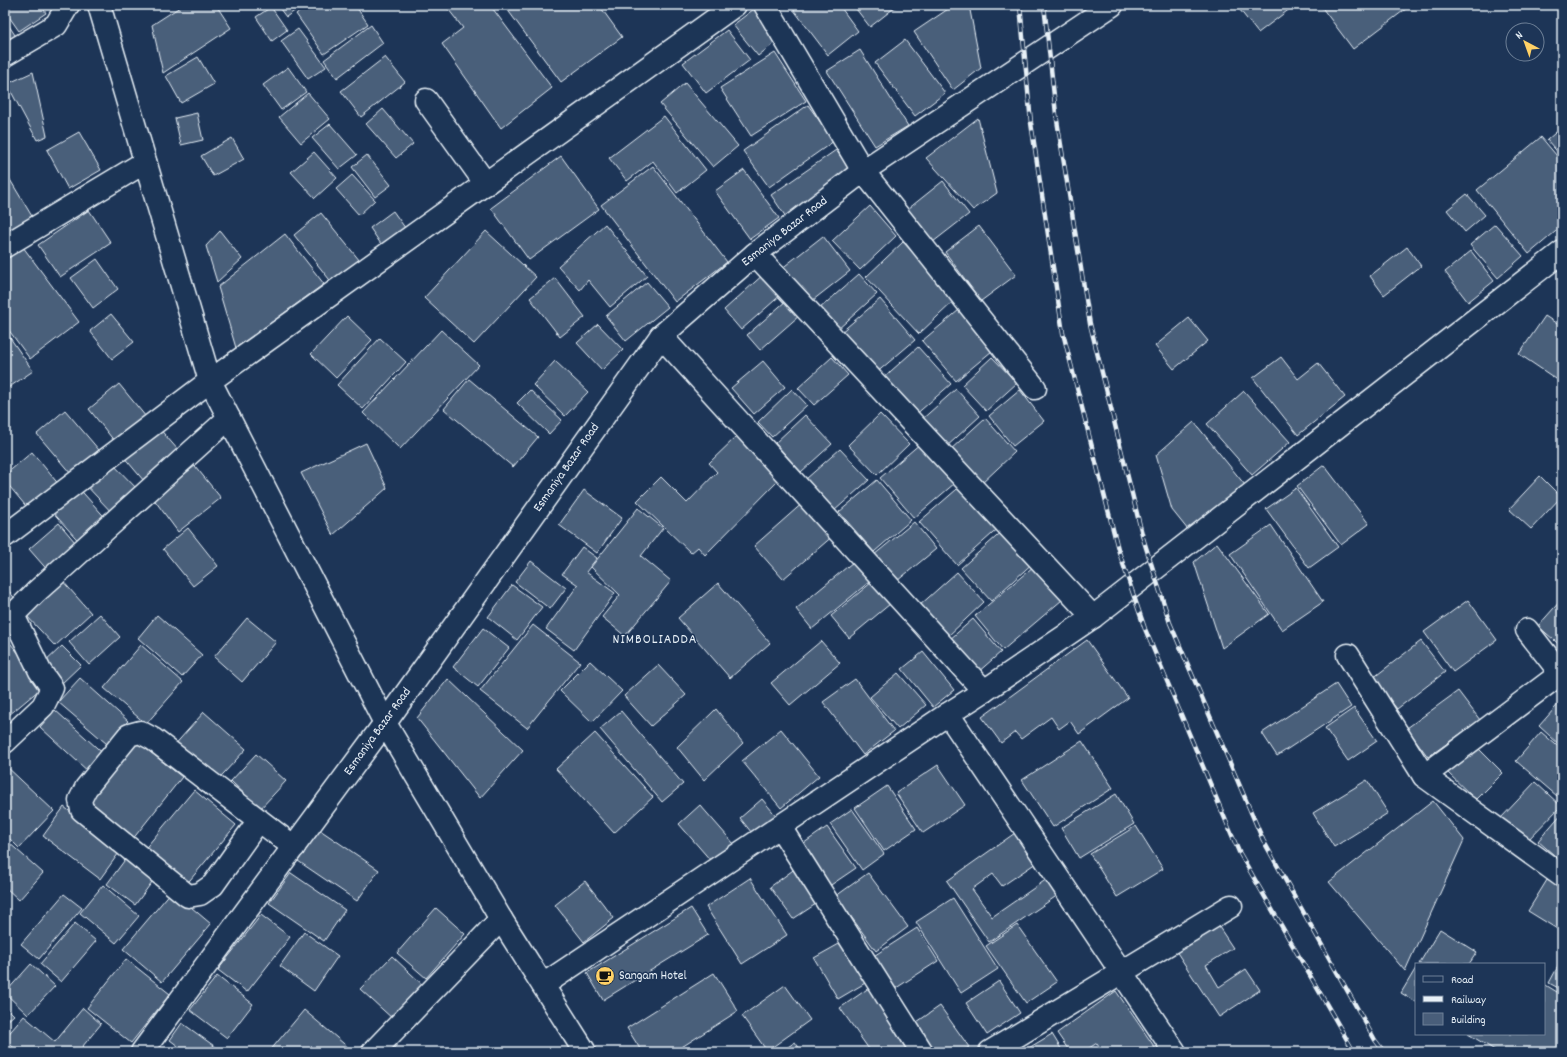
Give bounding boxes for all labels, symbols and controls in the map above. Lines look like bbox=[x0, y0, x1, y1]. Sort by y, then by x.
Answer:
north arrow bbox=[1505, 22, 1545, 62]
text: N bbox=[1512, 28, 1527, 44]
street label: Esmaniya Bazar Road bbox=[738, 192, 832, 272]
street label: Esmaniya Bazar Road bbox=[529, 420, 605, 516]
district label: NIMBOLIADDA bbox=[613, 630, 697, 650]
street label: Esmaniya Bazar Road bbox=[340, 684, 416, 780]
legend bbox=[1415, 963, 1545, 1035]
cafe icon: Sangam Hotel bbox=[594, 965, 616, 987]
place label: Sangam Hotel bbox=[619, 967, 687, 986]
text: Road bbox=[1451, 972, 1473, 989]
text: Railway bbox=[1451, 992, 1487, 1009]
text: Building bbox=[1451, 1012, 1486, 1029]

